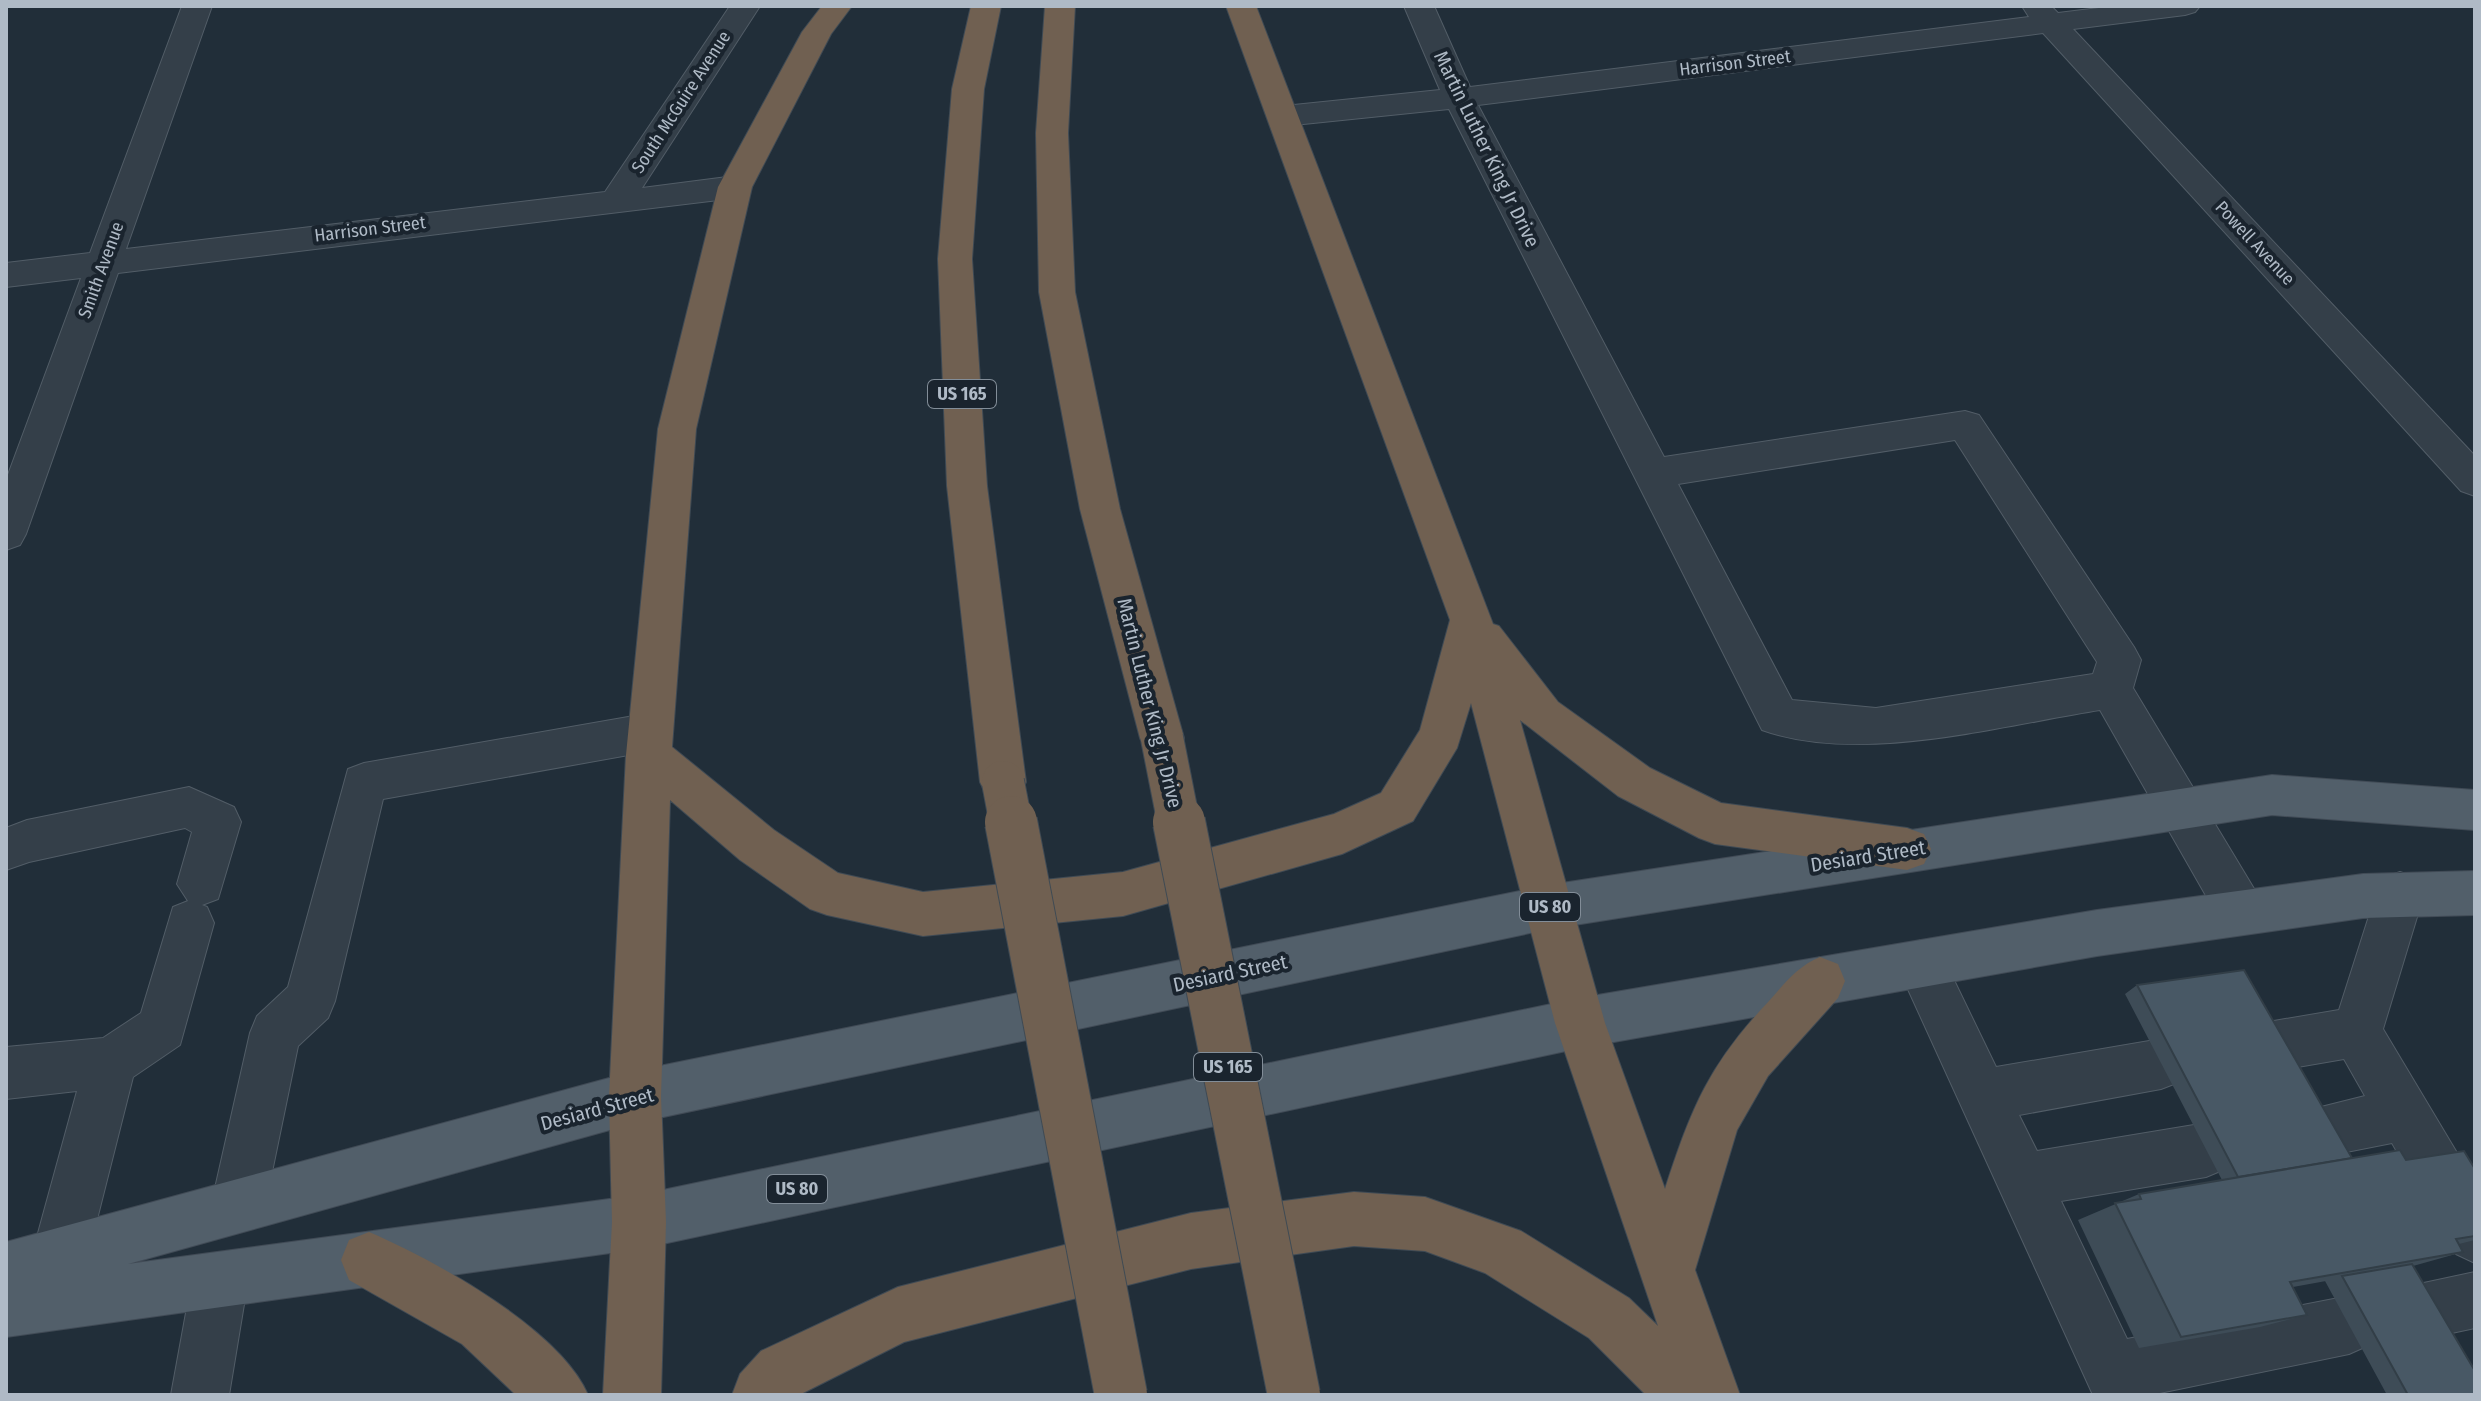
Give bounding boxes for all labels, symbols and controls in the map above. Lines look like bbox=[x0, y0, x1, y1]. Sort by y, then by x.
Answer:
street label: South McGuire Avenue bbox=[627, 27, 735, 177]
street label: Harrison Street bbox=[1678, 45, 1792, 81]
street label: Martin Luther King Jr Drive bbox=[1429, 47, 1545, 251]
street label: Powell Avenue bbox=[2211, 196, 2300, 290]
street label: Harrison Street bbox=[313, 211, 427, 247]
street label: Smith Avenue bbox=[73, 219, 129, 321]
road number: US 165 bbox=[928, 380, 996, 408]
street label: Martin Luther King Jr Drive bbox=[1112, 596, 1188, 810]
street label: Desiard Street bbox=[1809, 835, 1928, 877]
road number: US 80 bbox=[1520, 893, 1580, 921]
street label: Desiard Street bbox=[1171, 949, 1290, 997]
road number: US 165 bbox=[1194, 1053, 1262, 1081]
street label: Desiard Street bbox=[538, 1082, 657, 1136]
road number: US 80 bbox=[767, 1175, 827, 1203]

